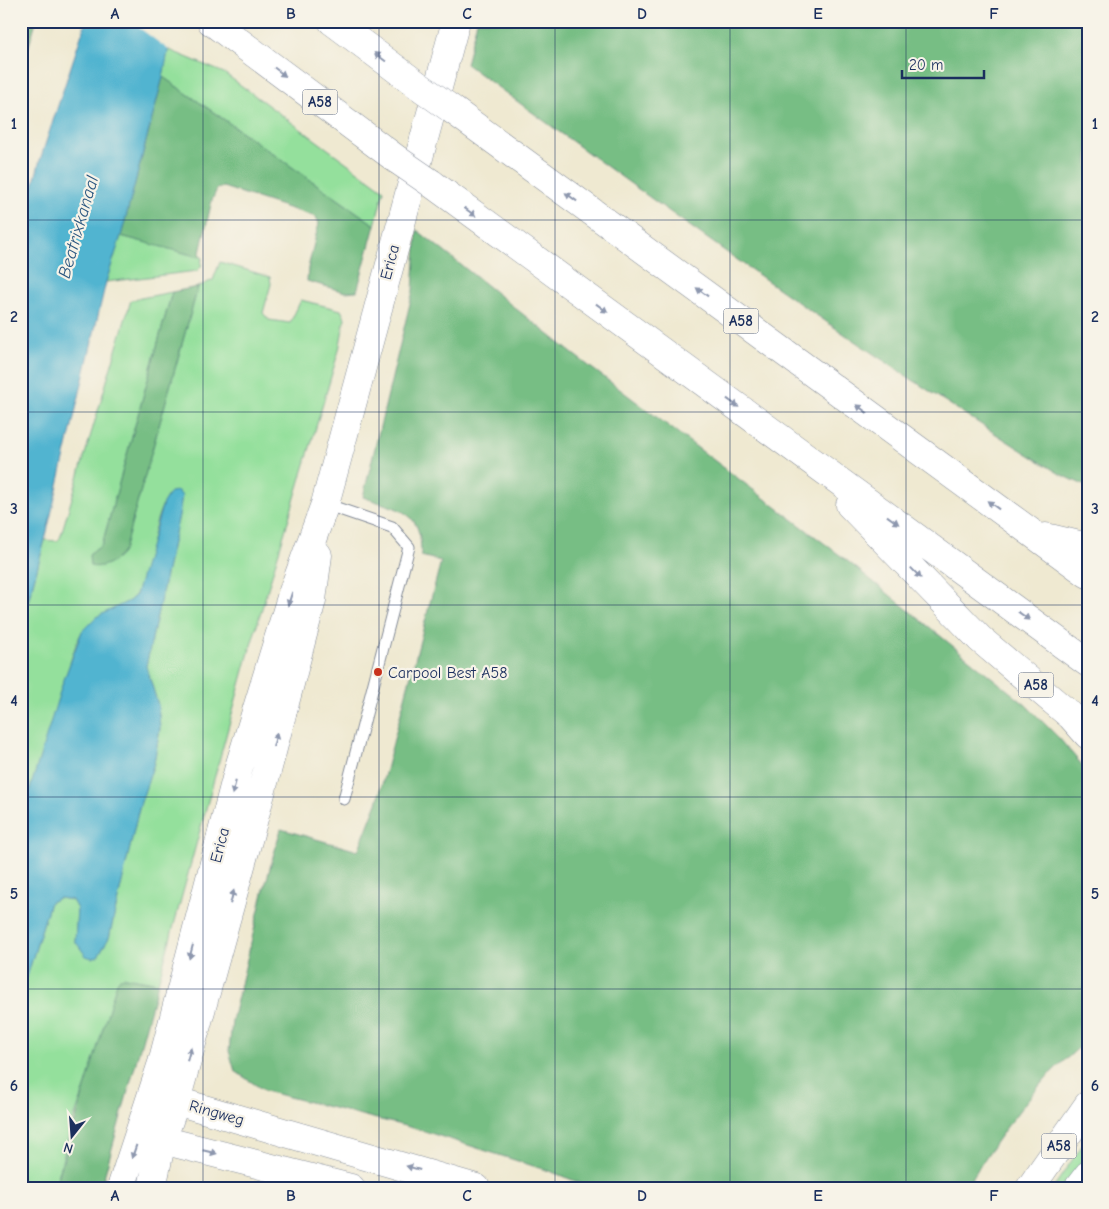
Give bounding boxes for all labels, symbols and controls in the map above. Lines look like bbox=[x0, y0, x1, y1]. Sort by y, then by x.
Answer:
text: A bbox=[111, 5, 120, 23]
text: B bbox=[286, 5, 296, 23]
text: C bbox=[462, 5, 472, 23]
text: D bbox=[637, 5, 647, 23]
text: E bbox=[813, 5, 823, 23]
text: F bbox=[989, 5, 999, 23]
scale bar bbox=[902, 48, 984, 80]
one-way arrow bbox=[374, 52, 387, 63]
text: 20 m bbox=[909, 56, 943, 74]
one-way arrow bbox=[273, 67, 286, 78]
road number: A58 bbox=[302, 90, 338, 114]
text: 1 bbox=[11, 115, 17, 133]
text: 1 bbox=[1092, 115, 1098, 133]
water label: Beatrixkanaal bbox=[54, 173, 103, 281]
one-way arrow bbox=[565, 191, 578, 202]
one-way arrow bbox=[464, 207, 477, 217]
street label: Erica bbox=[377, 243, 403, 282]
one-way arrow bbox=[696, 287, 709, 298]
one-way arrow bbox=[595, 303, 609, 313]
text: 2 bbox=[10, 308, 18, 326]
road number: A58 bbox=[724, 308, 758, 334]
text: 2 bbox=[1091, 308, 1099, 326]
one-way arrow bbox=[726, 398, 739, 409]
one-way arrow bbox=[855, 404, 869, 414]
one-way arrow bbox=[987, 499, 1000, 510]
text: 3 bbox=[10, 500, 18, 518]
text: 3 bbox=[1091, 500, 1099, 518]
one-way arrow bbox=[886, 515, 900, 525]
one-way arrow bbox=[910, 567, 922, 579]
one-way arrow bbox=[286, 592, 294, 607]
one-way arrow bbox=[1017, 611, 1031, 621]
place label: Carpool Best A58 bbox=[388, 664, 507, 682]
marker: Carpool Best A58 bbox=[372, 666, 384, 678]
road number: A58 bbox=[1018, 672, 1054, 698]
text: 4 bbox=[10, 692, 18, 710]
text: 4 bbox=[1091, 692, 1099, 710]
one-way arrow bbox=[271, 733, 279, 748]
one-way arrow bbox=[230, 781, 238, 796]
street label: Erica bbox=[207, 826, 233, 865]
text: 5 bbox=[10, 885, 18, 903]
text: 5 bbox=[1091, 885, 1099, 903]
one-way arrow bbox=[228, 890, 236, 905]
one-way arrow bbox=[187, 945, 195, 960]
one-way arrow bbox=[185, 1046, 193, 1061]
text: 6 bbox=[10, 1077, 18, 1095]
text: 6 bbox=[1091, 1077, 1099, 1095]
street label: Ringweg bbox=[187, 1097, 246, 1129]
north arrow bbox=[48, 1112, 98, 1162]
road number: A58 bbox=[1042, 1134, 1076, 1158]
text: N bbox=[61, 1138, 75, 1157]
one-way arrow bbox=[130, 1145, 138, 1160]
one-way arrow bbox=[202, 1148, 217, 1156]
one-way arrow bbox=[405, 1164, 420, 1172]
text: A bbox=[111, 1187, 120, 1205]
text: B bbox=[286, 1187, 296, 1205]
text: C bbox=[462, 1187, 472, 1205]
text: D bbox=[637, 1187, 647, 1205]
text: E bbox=[813, 1187, 823, 1205]
text: F bbox=[989, 1187, 999, 1205]

